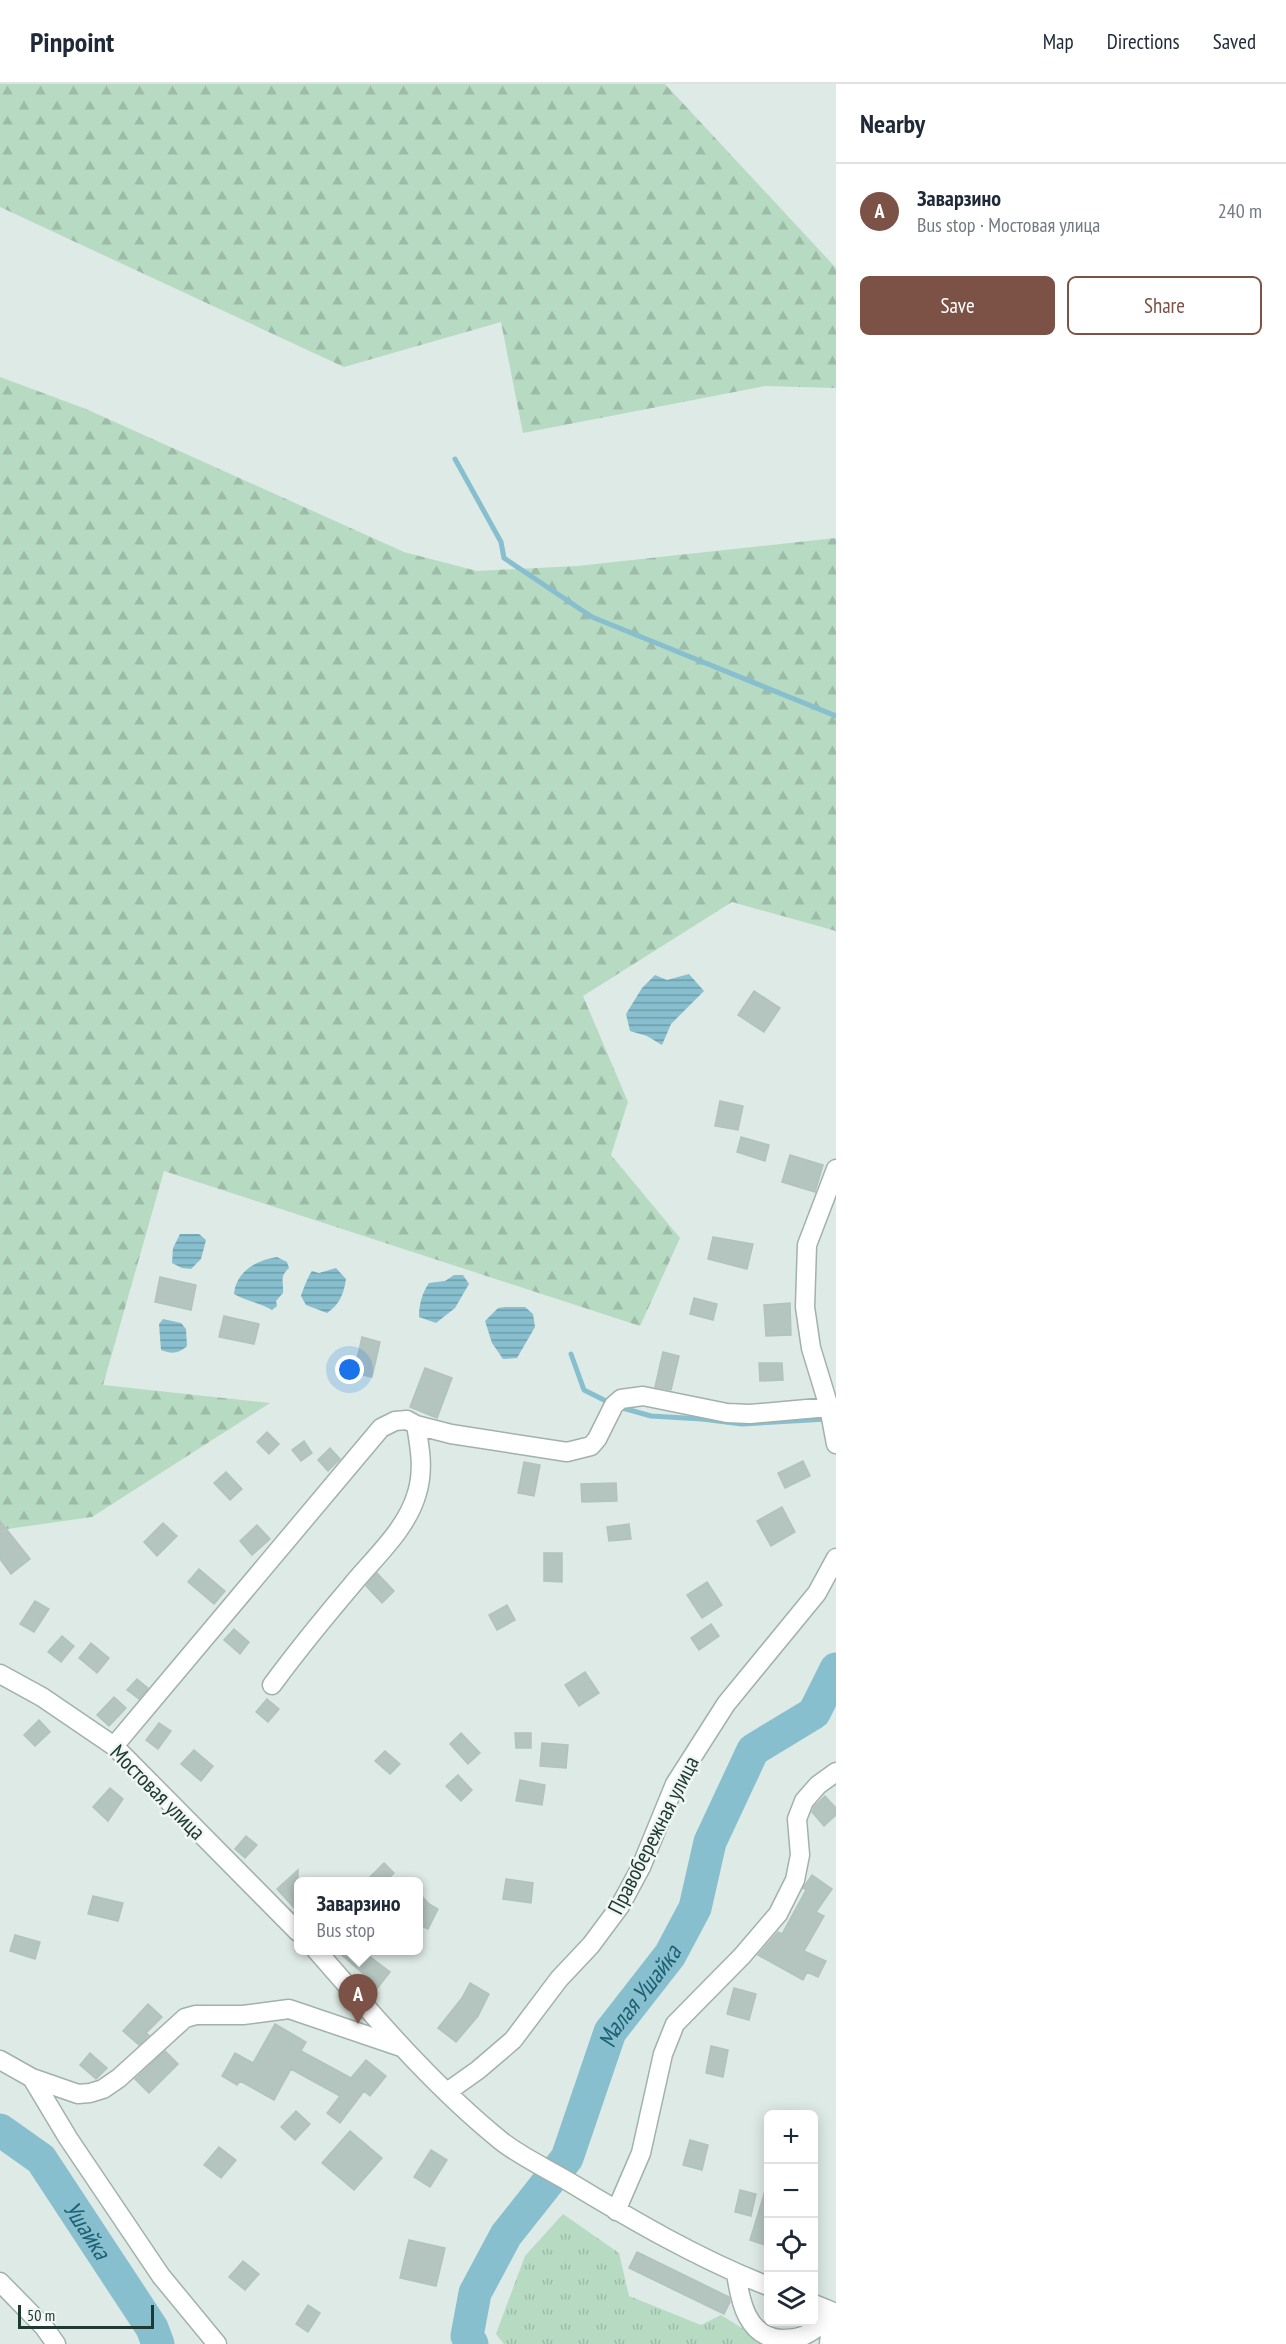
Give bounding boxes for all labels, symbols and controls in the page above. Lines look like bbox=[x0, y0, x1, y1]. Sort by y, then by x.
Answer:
text: Pinpoint bbox=[30, 23, 114, 60]
text: Map bbox=[1043, 28, 1074, 55]
text: Directions bbox=[1107, 28, 1180, 55]
text: Saved bbox=[1213, 28, 1256, 55]
text: Nearby bbox=[860, 107, 925, 140]
text: Заварзино bbox=[917, 184, 1001, 212]
text: A bbox=[874, 198, 885, 224]
text: 240 m bbox=[1218, 198, 1262, 224]
text: Bus stop · Мостовая улица bbox=[917, 212, 1100, 238]
button: Save bbox=[860, 276, 1055, 335]
button: Share bbox=[1067, 276, 1262, 335]
your location bbox=[335, 1355, 364, 1384]
street label: Мостовая улица bbox=[105, 1739, 211, 1845]
street label: Правобережная улица bbox=[601, 1751, 705, 1919]
popup bbox=[294, 1877, 423, 1955]
text: Заварзино bbox=[316, 1889, 401, 1917]
text: Bus stop bbox=[316, 1917, 375, 1943]
water label: Малая Ушайка bbox=[591, 1939, 688, 2051]
pin: A bbox=[338, 1974, 378, 2024]
map controls bbox=[764, 2110, 818, 2326]
button: + bbox=[764, 2110, 818, 2164]
button: − bbox=[764, 2164, 818, 2218]
water label: Ушайка bbox=[57, 2195, 119, 2266]
button: locate bbox=[764, 2218, 818, 2272]
button: layers bbox=[764, 2272, 818, 2326]
scale bar bbox=[18, 2302, 154, 2330]
text: 50 m bbox=[27, 2305, 55, 2325]

